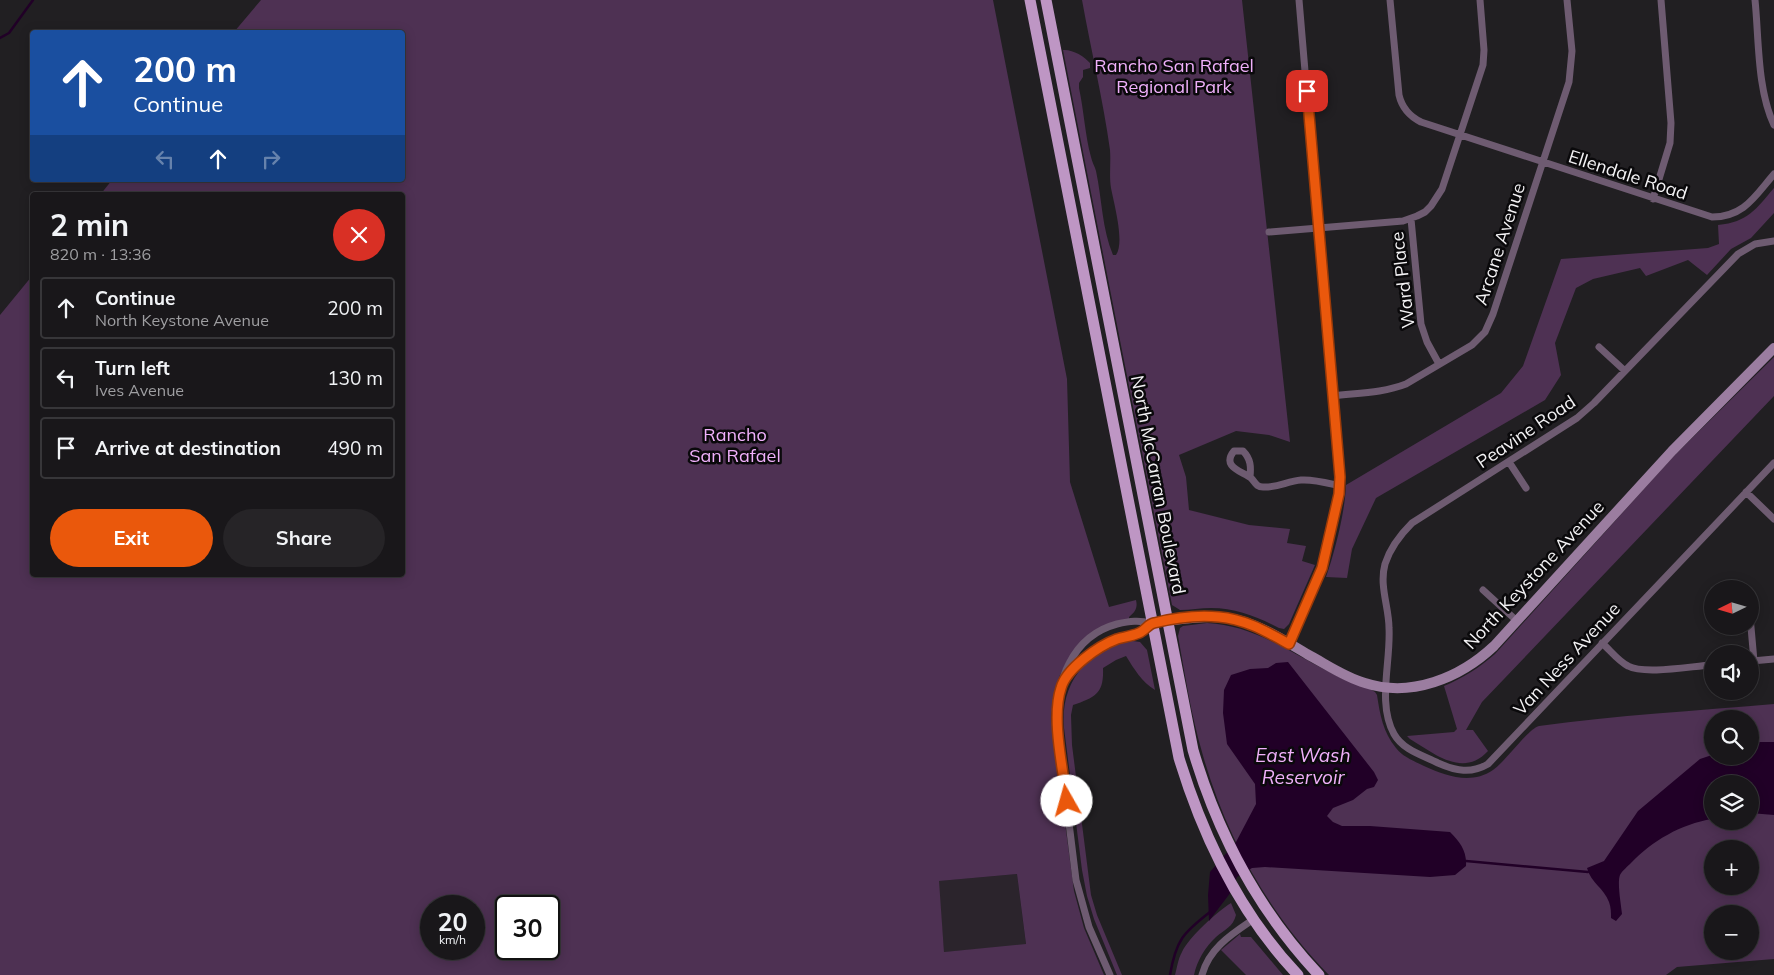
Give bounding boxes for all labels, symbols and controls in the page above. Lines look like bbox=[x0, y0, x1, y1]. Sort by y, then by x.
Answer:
text: 200 m bbox=[133, 47, 237, 91]
icon: ahead bbox=[50, 50, 115, 115]
park label: Rancho San Rafael Regional Park bbox=[1094, 54, 1254, 98]
pin bbox=[1286, 70, 1328, 112]
icon: arrive bbox=[1293, 77, 1321, 105]
text: Continue bbox=[133, 90, 223, 118]
street label: Ellendale Road bbox=[1566, 144, 1691, 205]
icon: left bbox=[151, 145, 179, 173]
icon: ahead bbox=[204, 145, 232, 173]
icon: right bbox=[257, 145, 285, 173]
street label: Arcane Avenue bbox=[1469, 180, 1530, 308]
text: 2 min bbox=[50, 206, 129, 244]
button: close bbox=[333, 209, 385, 261]
street label: Ward Place bbox=[1385, 231, 1420, 330]
text: 820 m · 13:36 bbox=[50, 244, 151, 264]
text: Continue bbox=[95, 286, 175, 310]
icon: ahead bbox=[52, 294, 80, 322]
text: 200 m bbox=[327, 296, 383, 320]
text: North Keystone Avenue bbox=[95, 310, 269, 330]
text: Turn left bbox=[95, 356, 170, 380]
icon: left bbox=[52, 364, 80, 392]
text: 130 m bbox=[327, 366, 383, 390]
street label: North McCarran Boulevard bbox=[1126, 373, 1191, 596]
text: Ives Avenue bbox=[95, 380, 184, 400]
street label: Peavine Road bbox=[1472, 390, 1580, 473]
park label: Rancho San Rafael bbox=[689, 423, 781, 467]
icon: arrive bbox=[52, 434, 80, 462]
text: Arrive at destination bbox=[95, 436, 281, 460]
text: 490 m bbox=[327, 436, 383, 460]
street label: North Keystone Avenue bbox=[1459, 495, 1609, 654]
button: Exit bbox=[50, 509, 213, 567]
button: Share bbox=[223, 509, 385, 567]
north arrow bbox=[1704, 580, 1759, 635]
map controls bbox=[1704, 580, 1759, 960]
street label: Van Ness Avenue bbox=[1508, 597, 1625, 720]
button: sound bbox=[1704, 645, 1759, 700]
button: search bbox=[1704, 710, 1759, 765]
water label: East Wash Reservoir bbox=[1255, 743, 1351, 789]
position arrow bbox=[1040, 774, 1092, 826]
button: layers bbox=[1704, 775, 1759, 830]
button: + bbox=[1704, 840, 1759, 895]
speed limit sign: 30 bbox=[495, 895, 560, 960]
button: − bbox=[1704, 905, 1759, 960]
text: 20 bbox=[437, 906, 468, 937]
text: km/h bbox=[439, 932, 466, 947]

